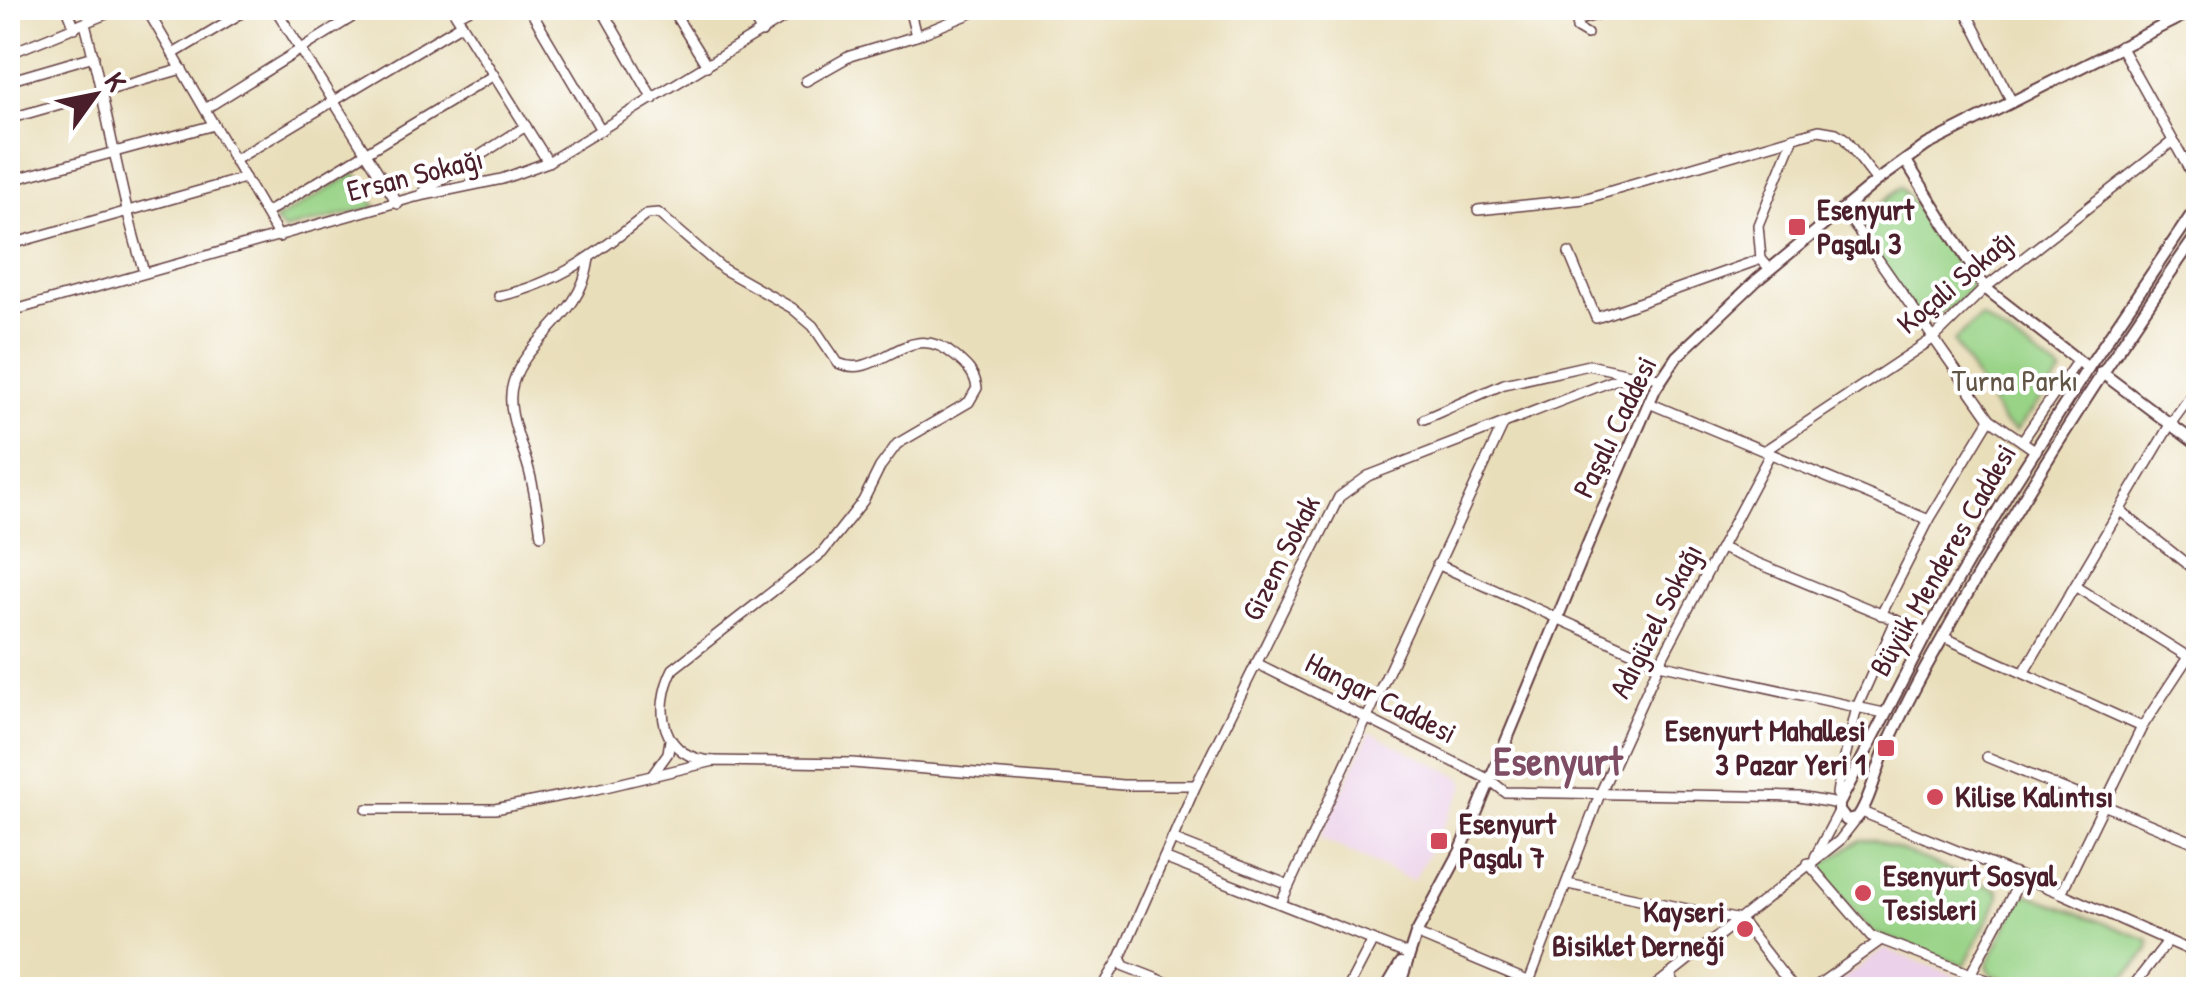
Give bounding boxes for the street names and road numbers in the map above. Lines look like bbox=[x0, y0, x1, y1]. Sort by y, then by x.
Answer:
street label: Ersan Sokağı bbox=[343, 138, 487, 210]
street label: Koçali Sokağı bbox=[1888, 220, 2023, 342]
street label: Paşalı Caddesi bbox=[1563, 349, 1666, 504]
street label: Büyük Menderes Caddesi bbox=[1859, 436, 2025, 683]
street label: Gizem Sokak bbox=[1231, 488, 1329, 627]
street label: Adıgüzel Sokağı bbox=[1599, 537, 1711, 705]
street label: Hangar Caddesi bbox=[1299, 642, 1464, 752]

